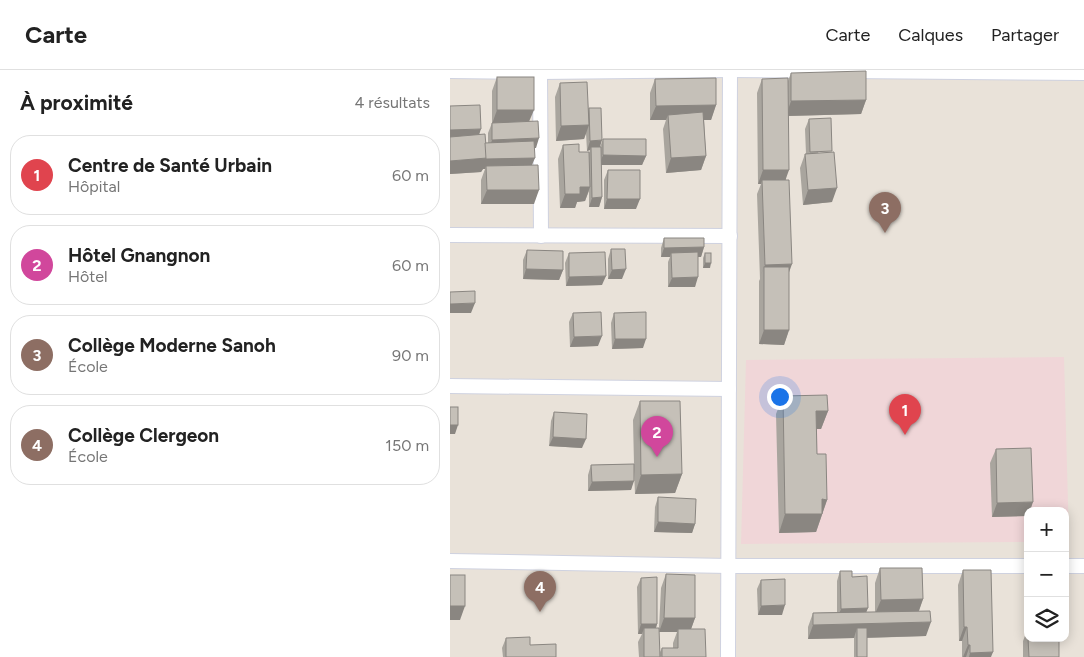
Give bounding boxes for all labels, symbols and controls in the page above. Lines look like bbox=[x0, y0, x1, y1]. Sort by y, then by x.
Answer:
text: Carte bbox=[25, 20, 87, 49]
text: Carte bbox=[825, 24, 870, 46]
text: Calques bbox=[898, 24, 963, 46]
text: Partager bbox=[991, 24, 1059, 46]
text: À proximité bbox=[20, 90, 133, 115]
text: 4 résultats bbox=[354, 93, 430, 112]
text: Centre de Santé Urbain bbox=[68, 154, 272, 177]
text: 1 bbox=[34, 166, 40, 185]
text: 60 m bbox=[392, 166, 429, 185]
text: Hôpital bbox=[68, 177, 120, 196]
pin: 3 bbox=[869, 192, 901, 233]
text: Hôtel Gnangnon bbox=[68, 244, 210, 267]
text: 2 bbox=[32, 256, 42, 275]
text: 60 m bbox=[392, 256, 429, 275]
text: Hôtel bbox=[68, 267, 108, 286]
text: Collège Moderne Sanoh bbox=[68, 334, 276, 357]
text: 3 bbox=[33, 346, 41, 365]
text: 90 m bbox=[392, 346, 429, 365]
text: École bbox=[68, 357, 108, 376]
your location bbox=[767, 384, 793, 410]
pin: 1 bbox=[889, 394, 921, 435]
pin: 2 bbox=[641, 416, 673, 457]
text: Collège Clergeon bbox=[68, 424, 219, 447]
text: 4 bbox=[32, 436, 42, 455]
text: 150 m bbox=[385, 436, 429, 455]
text: École bbox=[68, 447, 108, 466]
map controls bbox=[1024, 507, 1069, 642]
button: + bbox=[1024, 507, 1069, 552]
button: − bbox=[1024, 552, 1069, 597]
pin: 4 bbox=[524, 571, 556, 612]
button: layers bbox=[1024, 597, 1069, 642]

